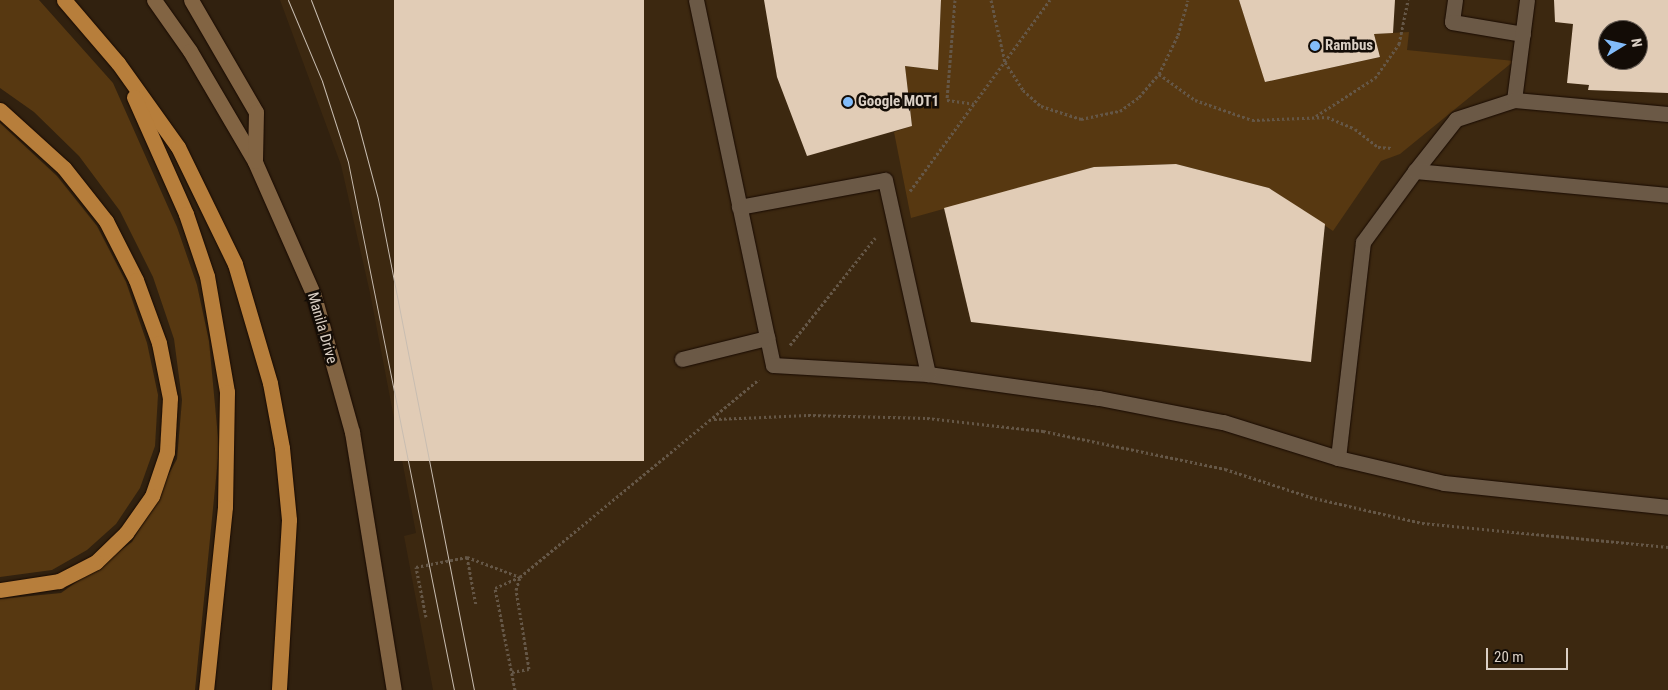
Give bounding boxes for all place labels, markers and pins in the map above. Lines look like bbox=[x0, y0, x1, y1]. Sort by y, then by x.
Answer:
place label: Rambus bbox=[1325, 37, 1373, 55]
marker: Rambus bbox=[1309, 40, 1321, 52]
place label: Google MOT1 bbox=[858, 93, 939, 111]
marker: Google MOT1 bbox=[842, 96, 854, 108]

